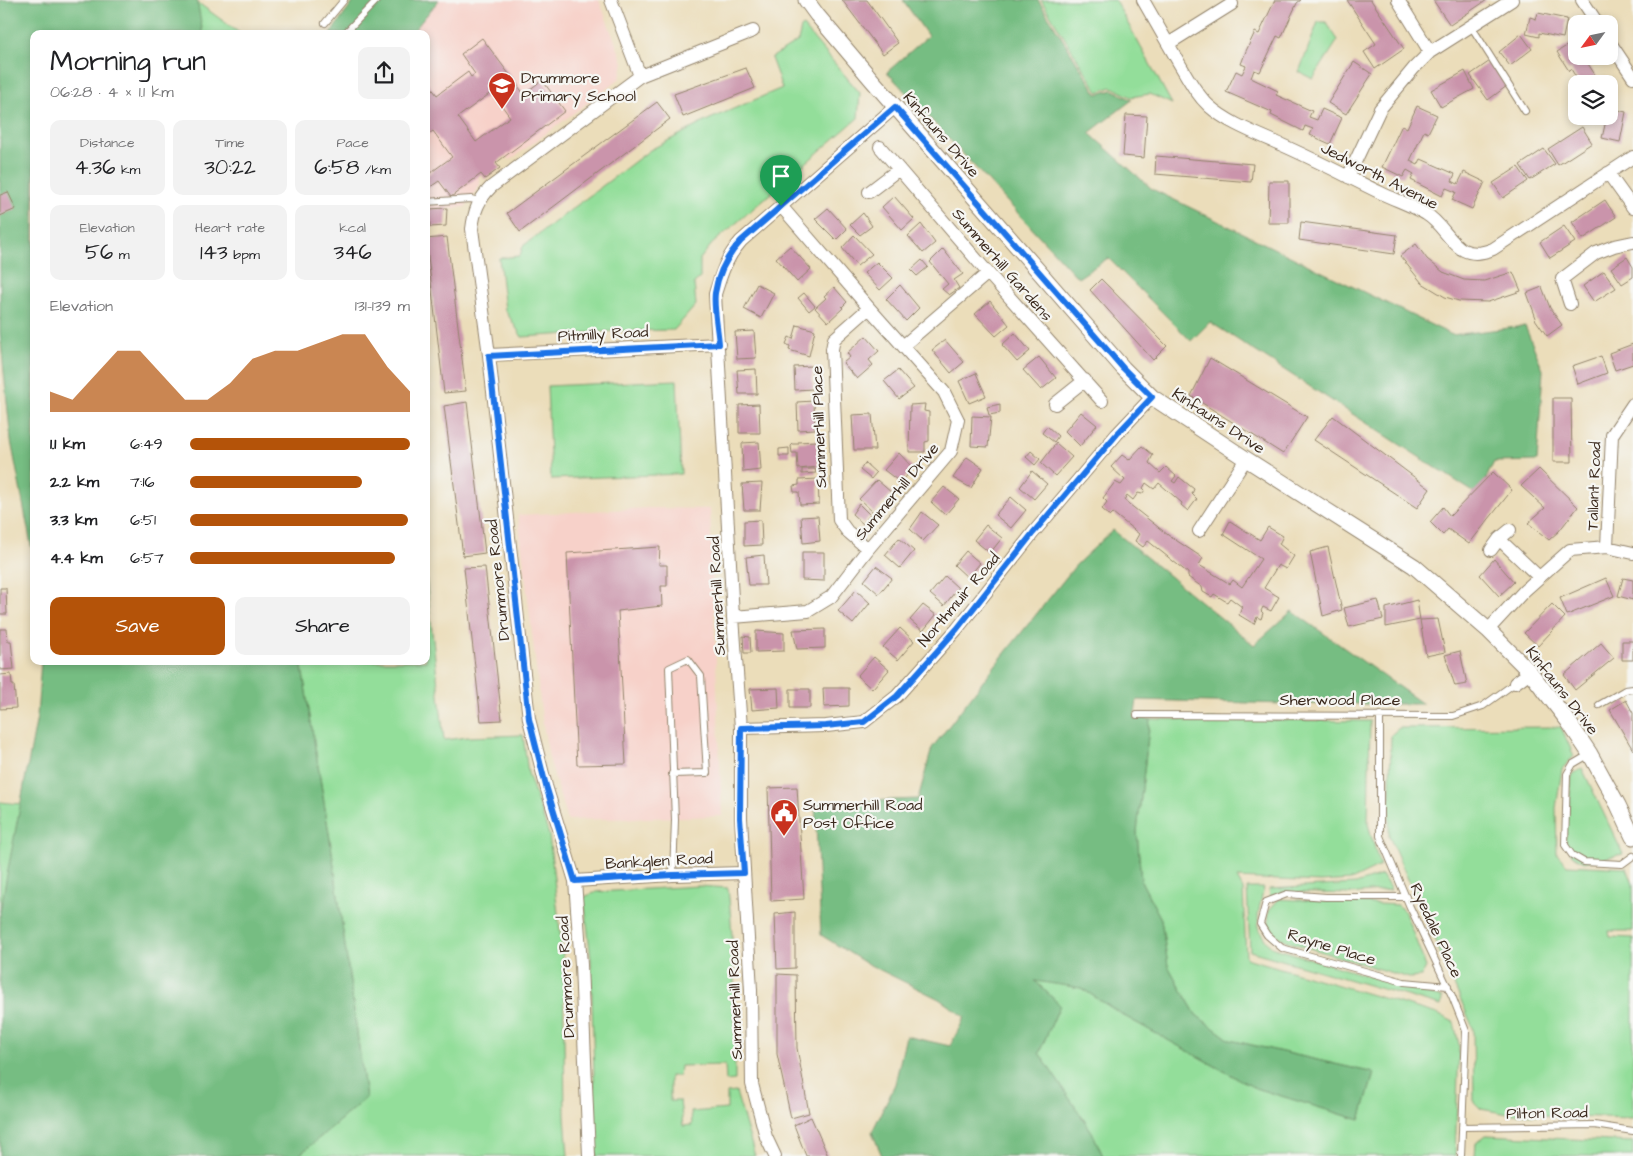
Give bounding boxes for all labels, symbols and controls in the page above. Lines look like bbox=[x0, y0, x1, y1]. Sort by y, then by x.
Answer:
north arrow bbox=[1568, 15, 1618, 65]
map controls bbox=[1568, 15, 1618, 125]
text: Morning run bbox=[50, 42, 206, 81]
button: share bbox=[358, 47, 410, 99]
place label: Drummore Primary School bbox=[521, 67, 636, 108]
school or university icon: Drummore Primary School bbox=[487, 71, 517, 110]
button: layers bbox=[1568, 75, 1618, 125]
text: 06:28 · 4 × 1.1 km bbox=[50, 81, 174, 103]
street label: Kinfauns Drive bbox=[898, 87, 985, 182]
text: Distance bbox=[80, 133, 135, 153]
text: Time bbox=[215, 133, 245, 153]
text: Pace bbox=[336, 133, 369, 153]
street label: Jedworth Avenue bbox=[1317, 137, 1442, 215]
text: 4.36 bbox=[74, 153, 115, 182]
text: 30:22 bbox=[204, 153, 256, 182]
text: 6:58 bbox=[314, 153, 360, 182]
pin bbox=[760, 155, 802, 206]
text: km bbox=[115, 160, 140, 180]
text: /km bbox=[360, 160, 391, 180]
icon: arrive bbox=[767, 162, 795, 190]
street label: Summerhill Gardens bbox=[947, 203, 1058, 326]
text: Elevation bbox=[80, 218, 135, 238]
text: Heart rate bbox=[195, 218, 265, 238]
text: kcal bbox=[339, 218, 366, 238]
text: 56 bbox=[85, 238, 113, 267]
text: 143 bbox=[200, 238, 228, 267]
text: 346 bbox=[334, 238, 372, 267]
text: m bbox=[113, 245, 130, 265]
text: bpm bbox=[228, 245, 260, 265]
text: Elevation bbox=[50, 295, 113, 317]
text: 131–139 m bbox=[355, 295, 410, 317]
street label: Pitmilly Road bbox=[557, 321, 649, 348]
street label: Summerhill Place bbox=[806, 365, 832, 488]
street label: Kinfauns Drive bbox=[1168, 383, 1270, 459]
text: 1.1 km bbox=[50, 433, 85, 455]
text: 6:49 bbox=[130, 433, 163, 455]
street label: Summerhill Drive bbox=[849, 438, 944, 545]
street label: Tallant Road bbox=[1581, 441, 1607, 531]
text: 2.2 km bbox=[50, 471, 99, 493]
text: 7:16 bbox=[130, 471, 155, 493]
text: 3.3 km bbox=[50, 509, 97, 531]
text: 6:51 bbox=[130, 509, 156, 531]
street label: Drummore Road bbox=[481, 518, 515, 642]
street label: Summerhill Road bbox=[703, 536, 731, 656]
text: 4.4 km bbox=[50, 547, 103, 569]
text: 6:57 bbox=[130, 547, 164, 569]
street label: Northmuir Road bbox=[913, 548, 1005, 652]
button: Save bbox=[50, 597, 225, 655]
button: Share bbox=[235, 597, 410, 655]
street label: Kinfauns Drive bbox=[1521, 642, 1604, 740]
street label: Sherwood Place bbox=[1280, 689, 1401, 711]
place label: Summerhill Road Post Office bbox=[803, 794, 922, 834]
public building icon: Summerhill Road Post Office bbox=[769, 798, 799, 837]
street label: Bankglen Road bbox=[605, 847, 714, 876]
street label: Ryedale Place bbox=[1404, 879, 1468, 982]
street label: Drummore Road bbox=[552, 916, 580, 1038]
street label: Rayne Place bbox=[1285, 923, 1379, 972]
street label: Summerhill Road bbox=[722, 940, 748, 1060]
street label: Pilton Road bbox=[1506, 1101, 1588, 1125]

